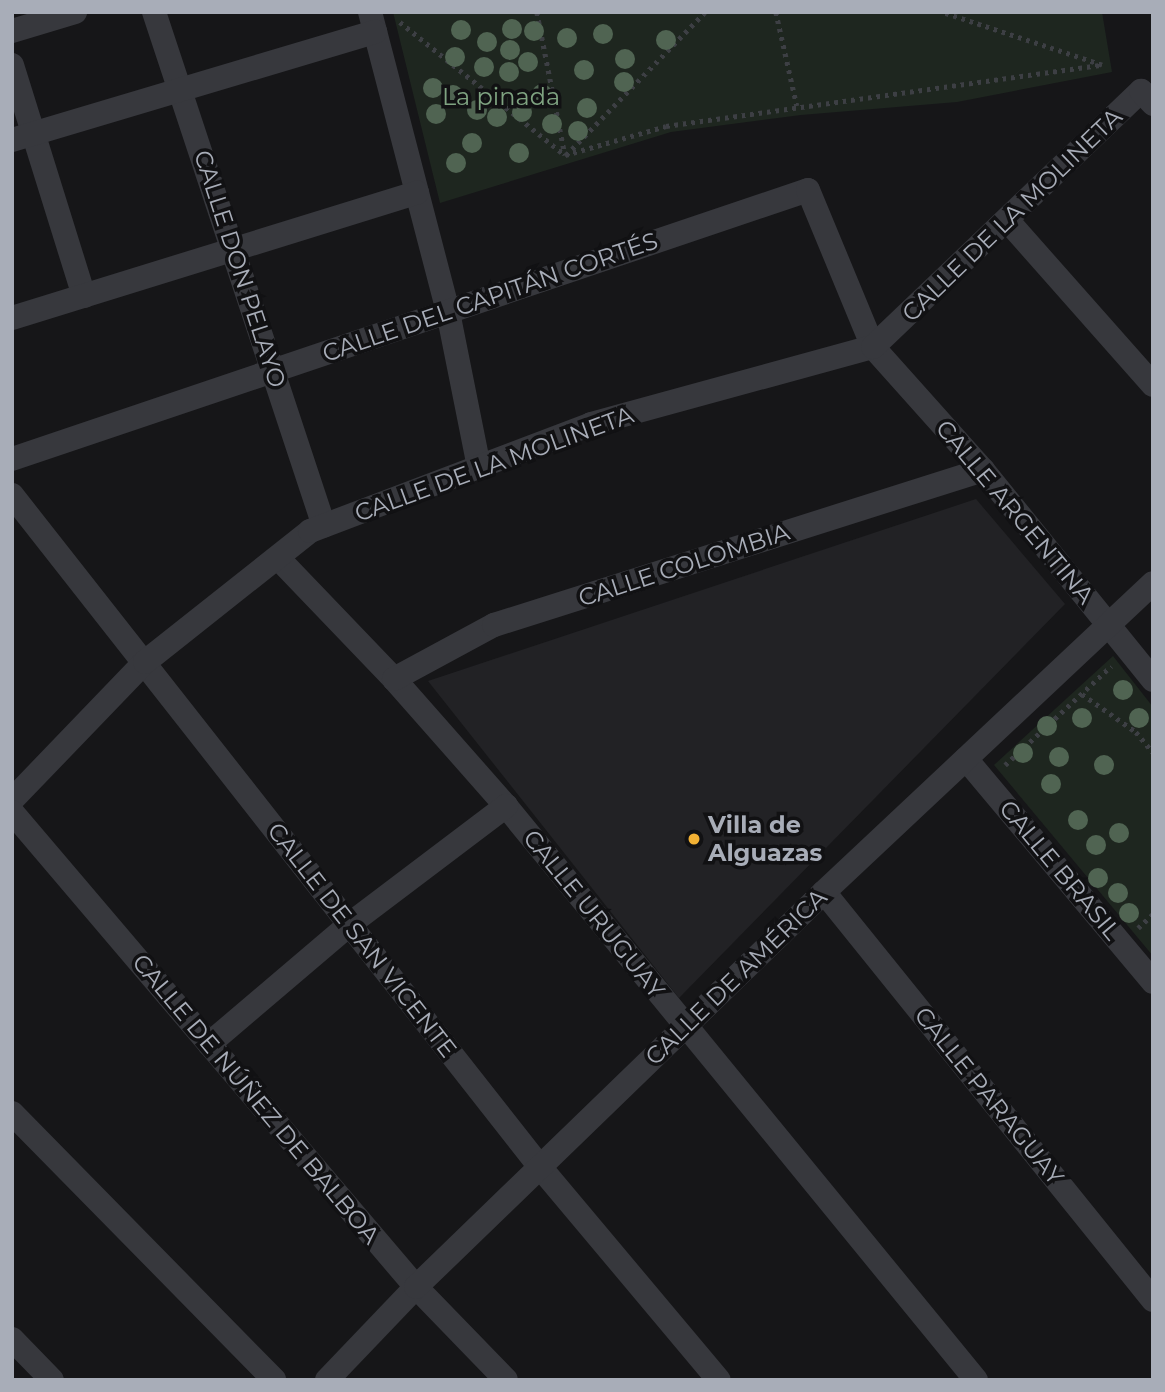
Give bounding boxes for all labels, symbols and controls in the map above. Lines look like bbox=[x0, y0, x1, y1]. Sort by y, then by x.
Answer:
park label: La pinada bbox=[442, 83, 560, 111]
street label: CALLE DE LA MOLINETA bbox=[896, 102, 1128, 328]
street label: CALLE DON PELAYO bbox=[188, 147, 292, 391]
street label: CALLE DEL CAPITÁN CORTÉS bbox=[319, 226, 661, 368]
street label: CALLE DE LA MOLINETA bbox=[351, 400, 637, 528]
street label: CALLE ARGENTINA bbox=[930, 414, 1100, 610]
street label: CALLE COLOMBIA bbox=[575, 517, 793, 613]
street label: CALLE BRASIL bbox=[993, 794, 1127, 946]
place label: Villa de Alguazas bbox=[708, 811, 822, 867]
street label: CALLE DE SAN VICENTE bbox=[261, 817, 463, 1063]
street label: CALLE URUGUAY bbox=[517, 824, 671, 1004]
marker: Villa de Alguazas bbox=[686, 831, 702, 847]
street label: CALLE DE AMÉRICA bbox=[639, 883, 833, 1071]
street label: CALLE DE NÚÑEZ DE BALBOA bbox=[126, 948, 386, 1250]
street label: CALLE PARAGUAY bbox=[908, 1001, 1070, 1191]

